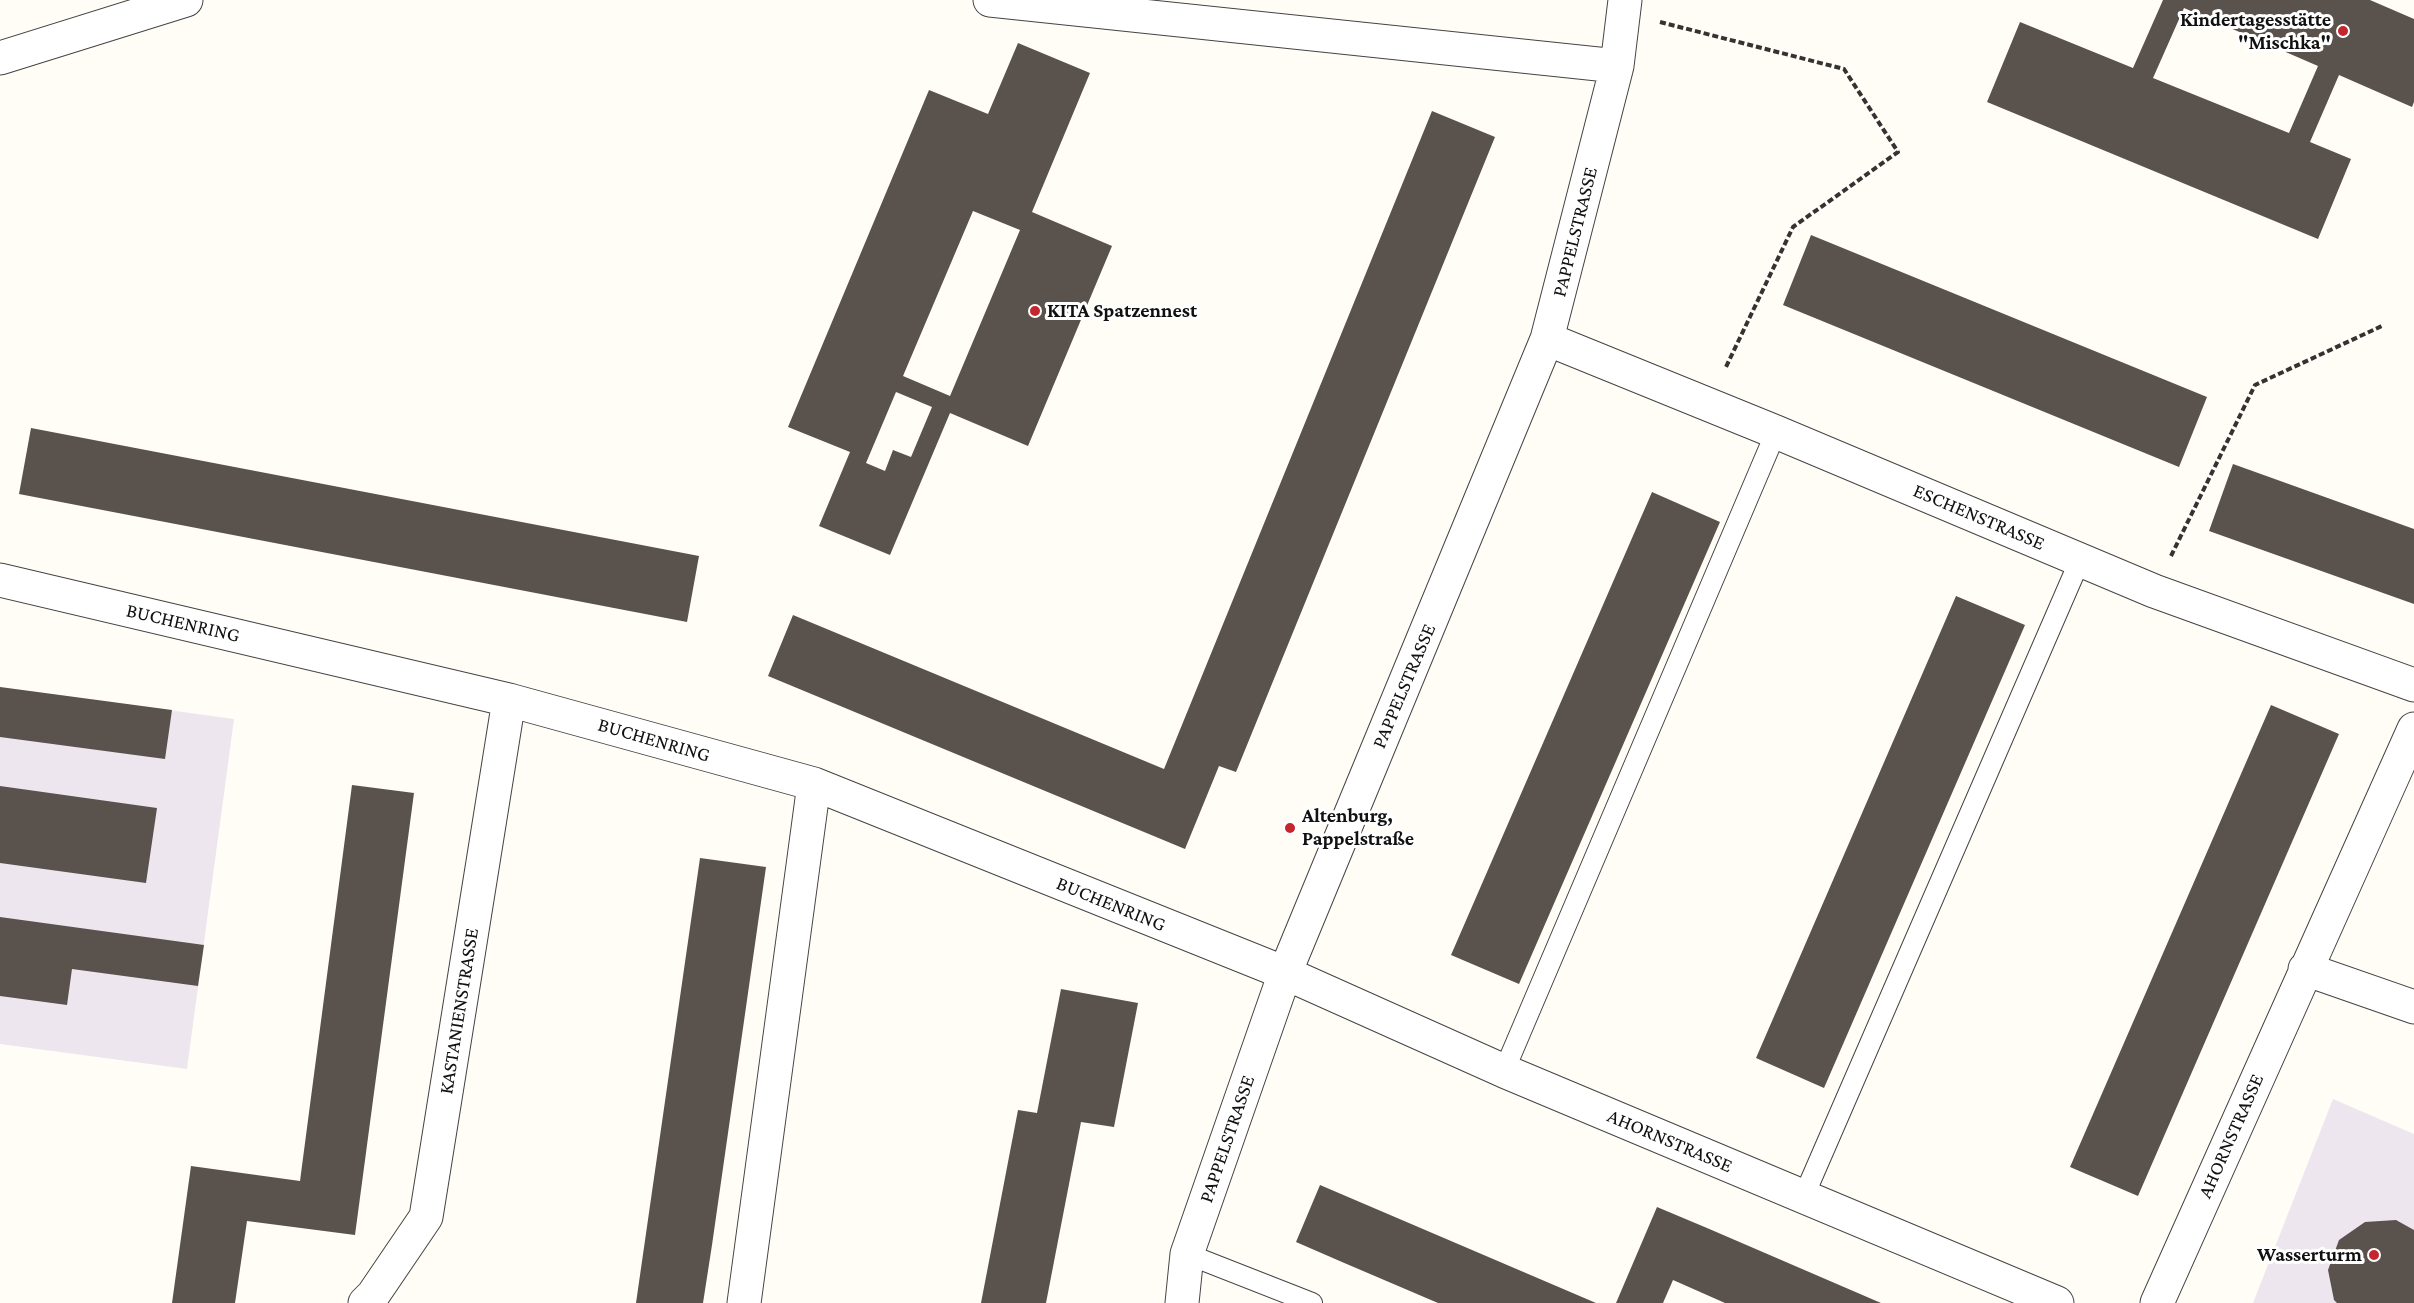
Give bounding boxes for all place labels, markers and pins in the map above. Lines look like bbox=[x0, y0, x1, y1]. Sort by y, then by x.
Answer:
place label: Kindertagesstätte "Mischka" bbox=[2180, 8, 2331, 55]
marker: Kindertagesstätte "Mischka" bbox=[2336, 24, 2350, 38]
place label: KITA Spatzennest bbox=[1047, 299, 1197, 323]
marker: KITA Spatzennest bbox=[1028, 304, 1042, 318]
place label: Altenburg, Pappelstraße bbox=[1302, 804, 1414, 851]
marker: Altenburg, Pappelstraße bbox=[1283, 821, 1297, 835]
place label: Wasserturm bbox=[2257, 1243, 2362, 1267]
marker: Wasserturm bbox=[2367, 1248, 2381, 1262]

